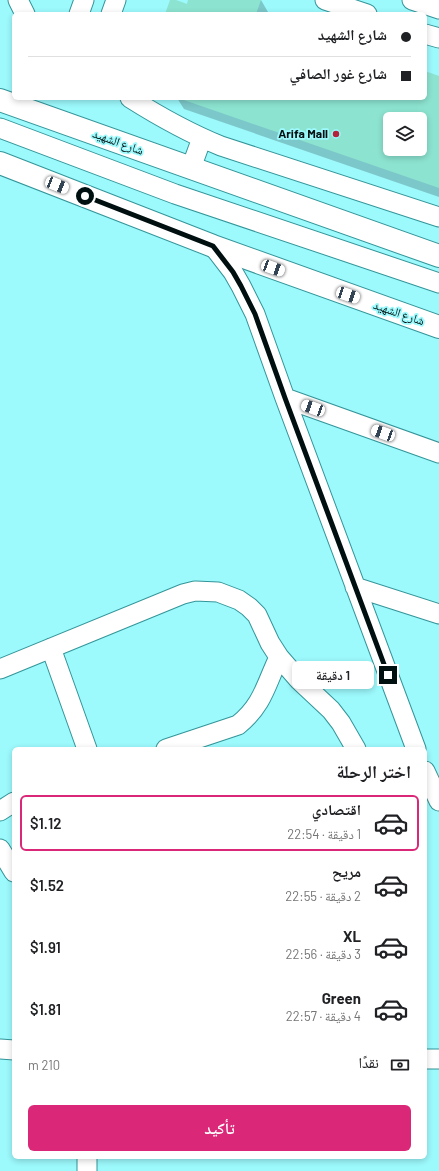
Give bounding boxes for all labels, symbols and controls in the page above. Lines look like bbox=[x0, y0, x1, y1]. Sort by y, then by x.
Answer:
text: شارع الشهيد bbox=[318, 25, 387, 43]
text: شارع غور الصافي bbox=[289, 64, 387, 82]
map controls bbox=[383, 112, 427, 156]
button: layers bbox=[383, 112, 427, 156]
street label: شارع الشهيد bbox=[90, 125, 146, 159]
place label: Arifa Mall bbox=[278, 126, 328, 140]
marker: Arifa Mall bbox=[331, 129, 341, 139]
car bbox=[44, 175, 70, 195]
route start bbox=[76, 187, 94, 205]
car bbox=[260, 258, 286, 278]
car bbox=[335, 285, 361, 305]
street label: شارع الشهيد bbox=[371, 297, 427, 329]
car bbox=[300, 398, 326, 418]
car bbox=[370, 423, 396, 443]
callout: 1 دقيقة bbox=[292, 661, 374, 689]
route end bbox=[379, 666, 397, 684]
text: 1 دقيقة bbox=[316, 667, 350, 683]
text: اختر الرحلة bbox=[336, 760, 411, 782]
text: اقتصادي bbox=[312, 800, 361, 818]
icon: car bbox=[373, 805, 409, 841]
text: $1.12 bbox=[30, 814, 61, 832]
text: 1 دقيقة · 22:54 bbox=[287, 826, 361, 842]
text: مريح bbox=[332, 862, 361, 880]
icon: car bbox=[373, 867, 409, 903]
text: $1.52 bbox=[30, 876, 64, 894]
text: 2 دقيقة · 22:55 bbox=[285, 888, 361, 904]
text: XL bbox=[343, 927, 361, 945]
icon: car bbox=[373, 929, 409, 965]
text: $1.91 bbox=[30, 938, 61, 956]
text: 3 دقيقة · 22:56 bbox=[286, 946, 361, 962]
text: Green bbox=[322, 989, 361, 1007]
icon: car bbox=[373, 991, 409, 1027]
text: $1.81 bbox=[30, 1000, 61, 1018]
text: 4 دقيقة · 22:57 bbox=[286, 1008, 361, 1024]
text: نقدًا bbox=[358, 1053, 379, 1071]
icon: cash bbox=[389, 1054, 411, 1076]
text: 210 m bbox=[28, 1057, 60, 1073]
button: تأكيد bbox=[28, 1105, 411, 1151]

